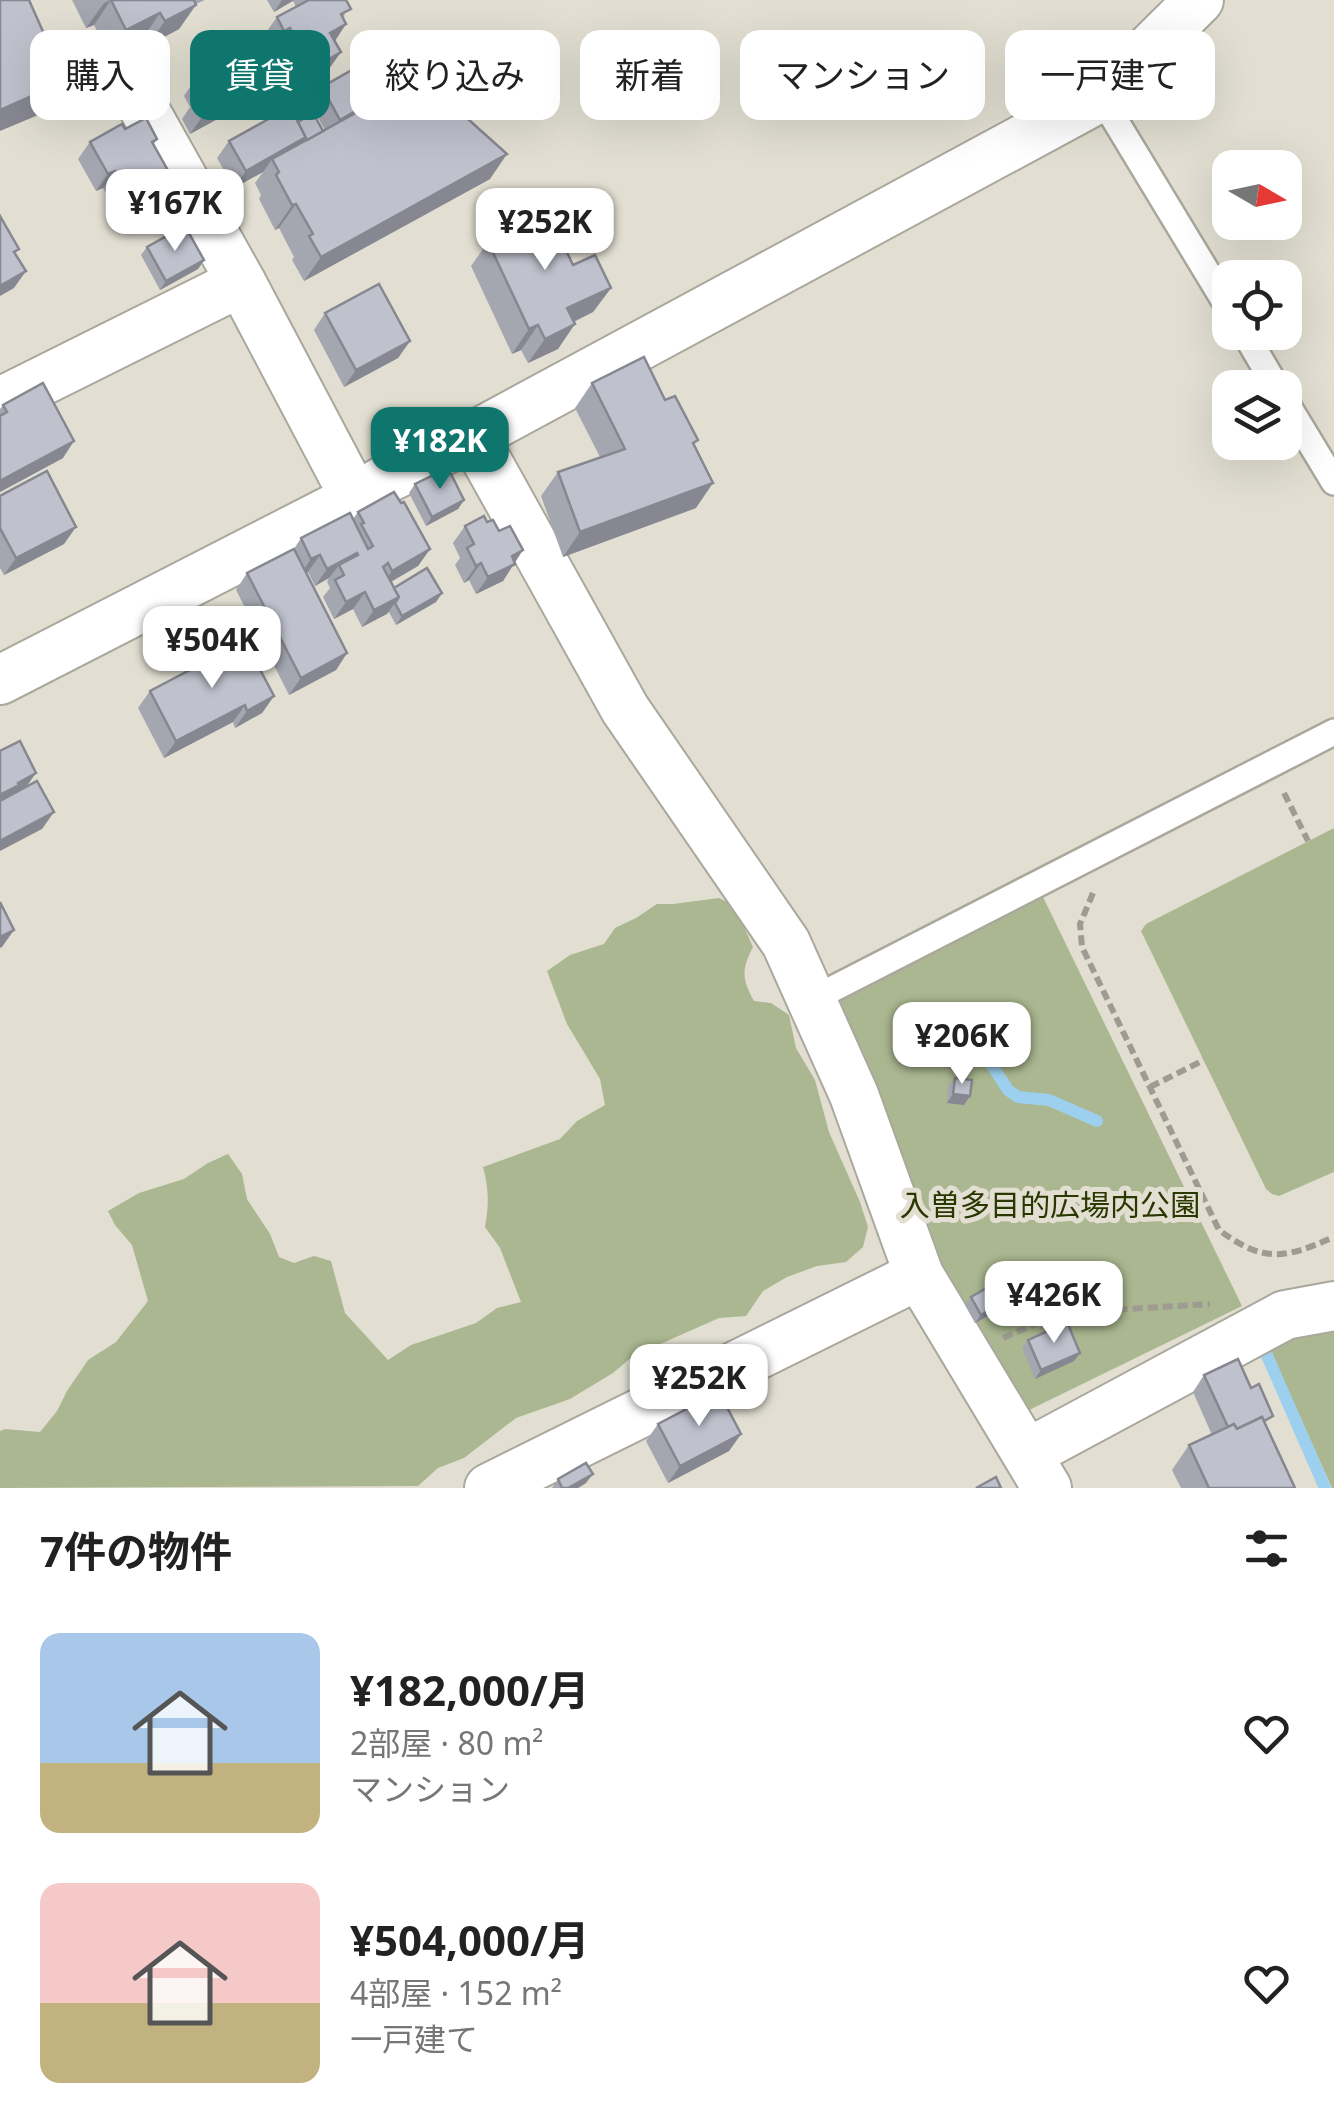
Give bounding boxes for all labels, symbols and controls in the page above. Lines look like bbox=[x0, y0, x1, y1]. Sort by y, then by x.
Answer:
chip: 購入 bbox=[30, 30, 170, 120]
chip: 賃貸 bbox=[190, 30, 330, 120]
chip: 絞り込み bbox=[350, 30, 560, 120]
chip: 新着 bbox=[580, 30, 720, 120]
chip: マンション bbox=[740, 30, 985, 120]
chip: 一戸建て bbox=[1005, 30, 1215, 120]
north arrow bbox=[1212, 150, 1302, 240]
map controls bbox=[1212, 150, 1302, 460]
pin: ¥167K bbox=[105, 169, 245, 254]
text: ¥167K bbox=[128, 180, 222, 223]
pin: ¥252K bbox=[475, 188, 615, 273]
text: ¥252K bbox=[498, 199, 592, 242]
button: locate bbox=[1212, 260, 1302, 350]
button: layers bbox=[1212, 370, 1302, 460]
pin: ¥182K bbox=[370, 407, 510, 492]
text: ¥182K bbox=[393, 418, 487, 461]
pin: ¥504K bbox=[142, 606, 282, 691]
text: ¥504K bbox=[165, 617, 259, 660]
pin: ¥206K bbox=[892, 1002, 1032, 1087]
text: ¥206K bbox=[915, 1013, 1009, 1056]
park label: 入曽多目的広場内公園 bbox=[900, 1184, 1200, 1225]
pin: ¥426K bbox=[984, 1261, 1124, 1346]
text: ¥426K bbox=[1007, 1272, 1101, 1315]
pin: ¥252K bbox=[629, 1344, 769, 1429]
text: ¥252K bbox=[652, 1355, 746, 1398]
icon: filters bbox=[1239, 1521, 1294, 1576]
text: 7件の物件 bbox=[40, 1522, 232, 1579]
text: ¥182,000/月 bbox=[350, 1661, 590, 1718]
icon: home bbox=[120, 1673, 240, 1793]
icon: heart bbox=[1239, 1706, 1294, 1761]
text: 2部屋 · 80 m² bbox=[350, 1721, 544, 1764]
text: マンション bbox=[350, 1767, 510, 1810]
text: ¥504,000/月 bbox=[350, 1911, 590, 1968]
icon: home bbox=[120, 1923, 240, 2043]
icon: heart bbox=[1239, 1956, 1294, 2011]
text: 4部屋 · 152 m² bbox=[350, 1971, 562, 2014]
text: 一戸建て bbox=[350, 2017, 478, 2060]

